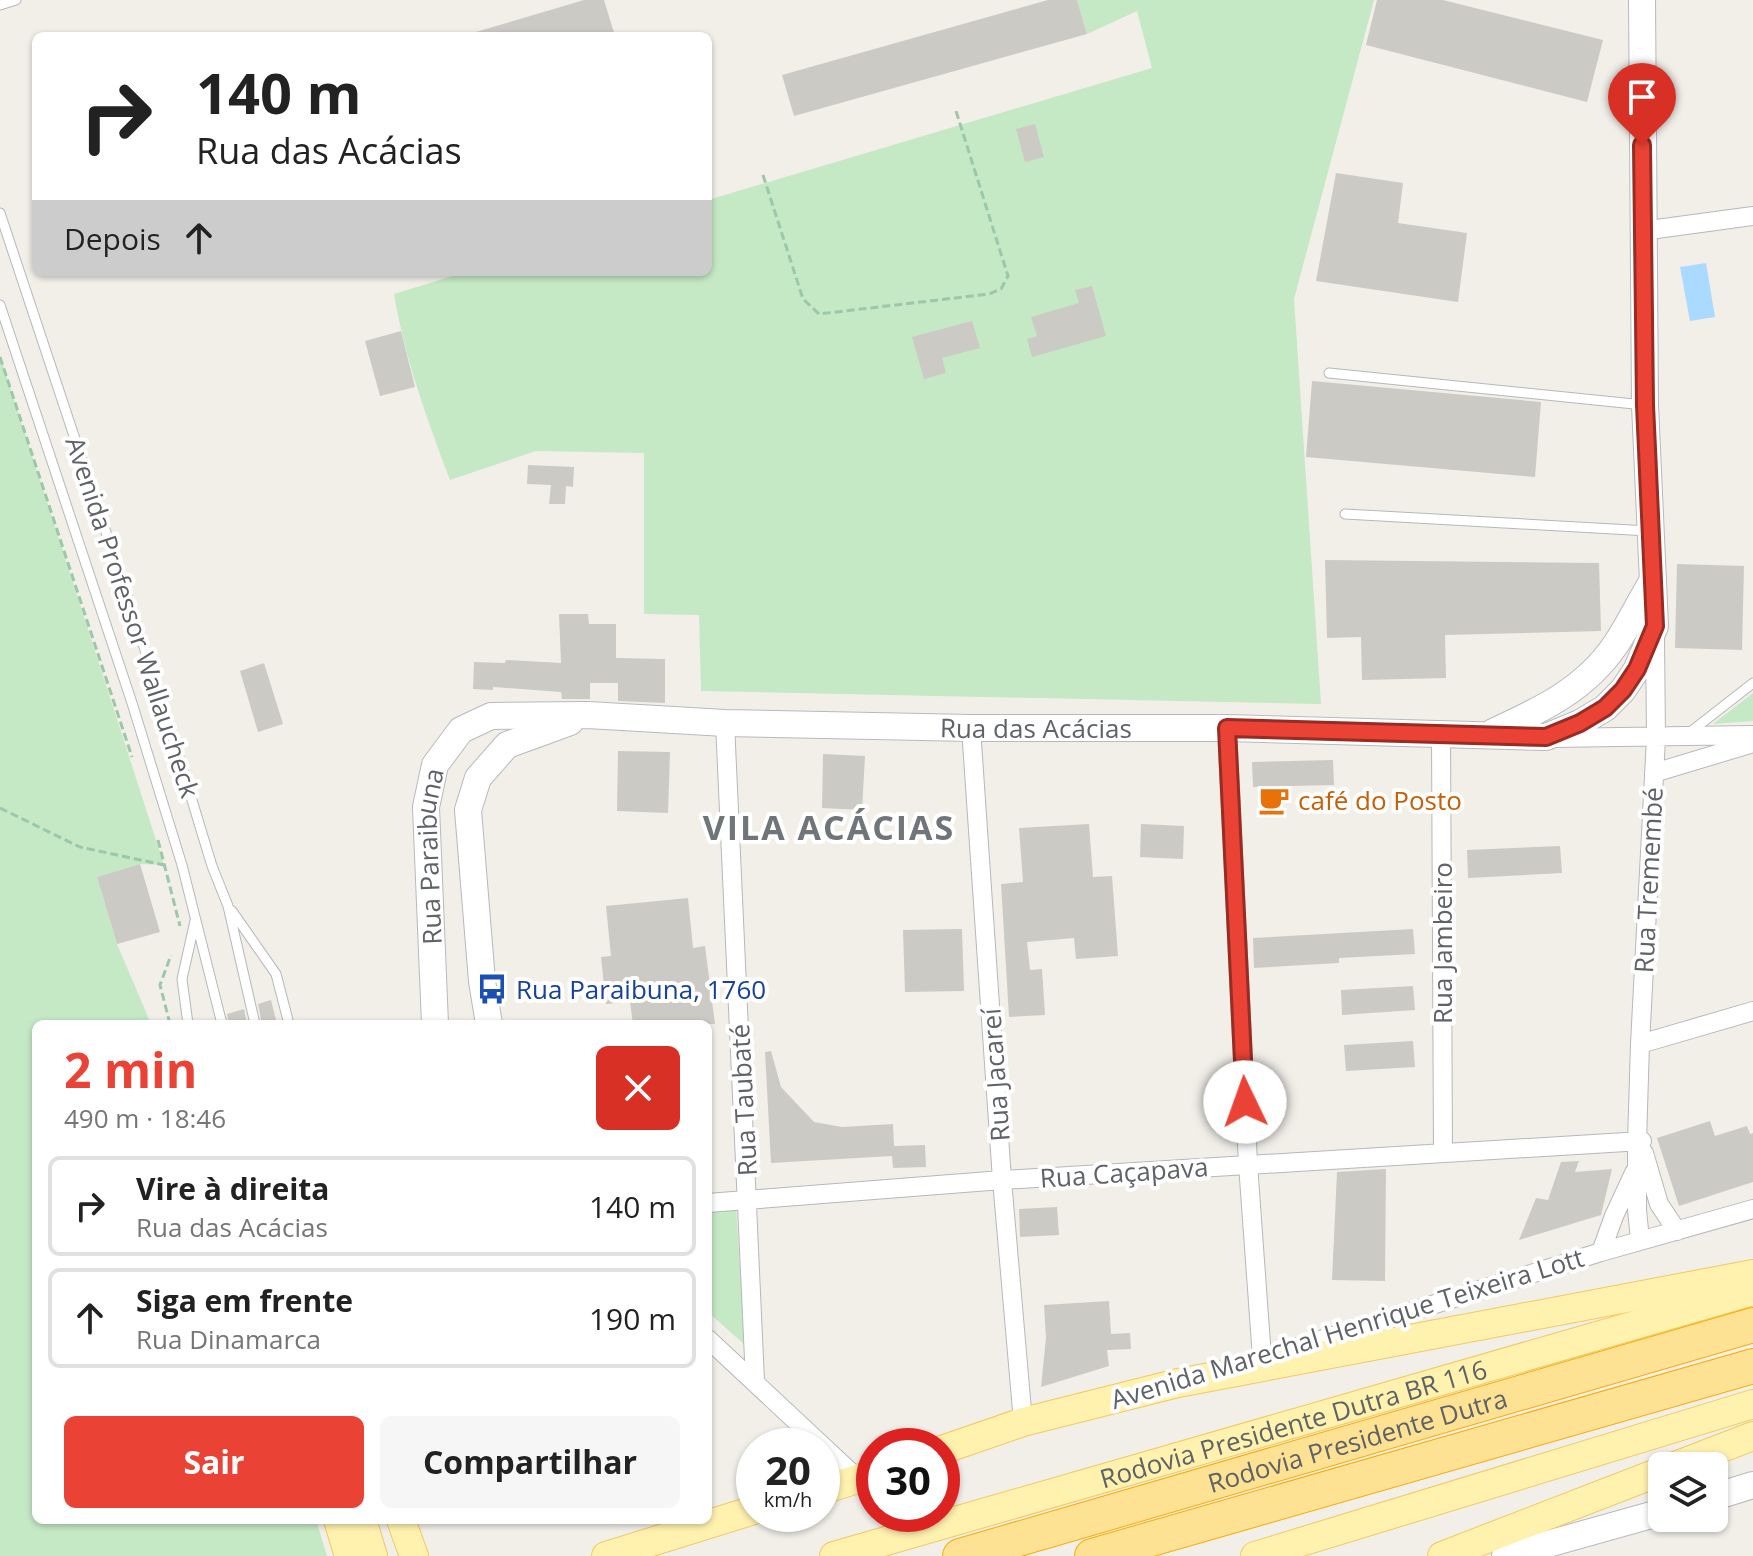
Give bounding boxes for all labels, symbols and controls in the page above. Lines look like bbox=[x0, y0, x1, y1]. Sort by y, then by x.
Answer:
text: 140 m bbox=[196, 54, 362, 130]
pin bbox=[1608, 63, 1676, 145]
icon: right bbox=[64, 64, 168, 168]
icon: arrive bbox=[1620, 75, 1664, 119]
text: Rua das Acácias bbox=[196, 126, 462, 175]
icon: ahead bbox=[177, 216, 221, 260]
text: Depois bbox=[64, 218, 161, 259]
street label: Avenida Professor Wallaucheck bbox=[58, 432, 209, 803]
street label: Rua das Acácias bbox=[939, 709, 1132, 746]
street label: Rua Paraibuna bbox=[407, 765, 452, 945]
place label: café do Posto bbox=[1298, 782, 1462, 818]
cafe icon: café do Posto bbox=[1257, 783, 1291, 817]
street label: Rua Tremembé bbox=[1625, 786, 1671, 974]
district label: VILA ACÁCIAS bbox=[703, 804, 955, 850]
street label: Rua Jambeiro bbox=[1424, 862, 1460, 1024]
place label: Rua Paraibuna, 1760 bbox=[516, 971, 766, 1007]
bus stop icon: Rua Paraibuna, 1760 bbox=[475, 972, 509, 1006]
street label: Rua Jacareí bbox=[972, 1007, 1018, 1143]
street label: Rua Taubaté bbox=[721, 1023, 765, 1177]
text: 2 min bbox=[64, 1037, 197, 1102]
button: close bbox=[596, 1046, 680, 1130]
position arrow bbox=[1203, 1060, 1287, 1144]
text: 490 m · 18:46 bbox=[64, 1100, 226, 1136]
street label: Rua Caçapava bbox=[1039, 1148, 1209, 1196]
text: Vire à direita bbox=[136, 1168, 330, 1209]
icon: right bbox=[68, 1184, 112, 1228]
text: 140 m bbox=[589, 1186, 676, 1227]
text: Rua das Acácias bbox=[136, 1209, 328, 1245]
street label: Avenida Marechal Henrique Teixeira Lott bbox=[1106, 1239, 1588, 1417]
text: Siga em frente bbox=[136, 1280, 353, 1321]
icon: ahead bbox=[68, 1296, 112, 1340]
text: 190 m bbox=[589, 1298, 676, 1339]
text: Rua Dinamarca bbox=[136, 1321, 321, 1357]
street label: Rodovia Presidente Dutra BR 116 bbox=[1096, 1353, 1490, 1493]
street label: Rodovia Presidente Dutra bbox=[1204, 1383, 1510, 1499]
button: Sair bbox=[64, 1416, 364, 1508]
button: Compartilhar bbox=[380, 1416, 680, 1508]
speed limit sign: 30 bbox=[856, 1428, 960, 1532]
text: 20 bbox=[765, 1442, 811, 1497]
map controls bbox=[1648, 1452, 1728, 1532]
button: layers bbox=[1648, 1452, 1728, 1532]
text: km/h bbox=[764, 1486, 812, 1513]

